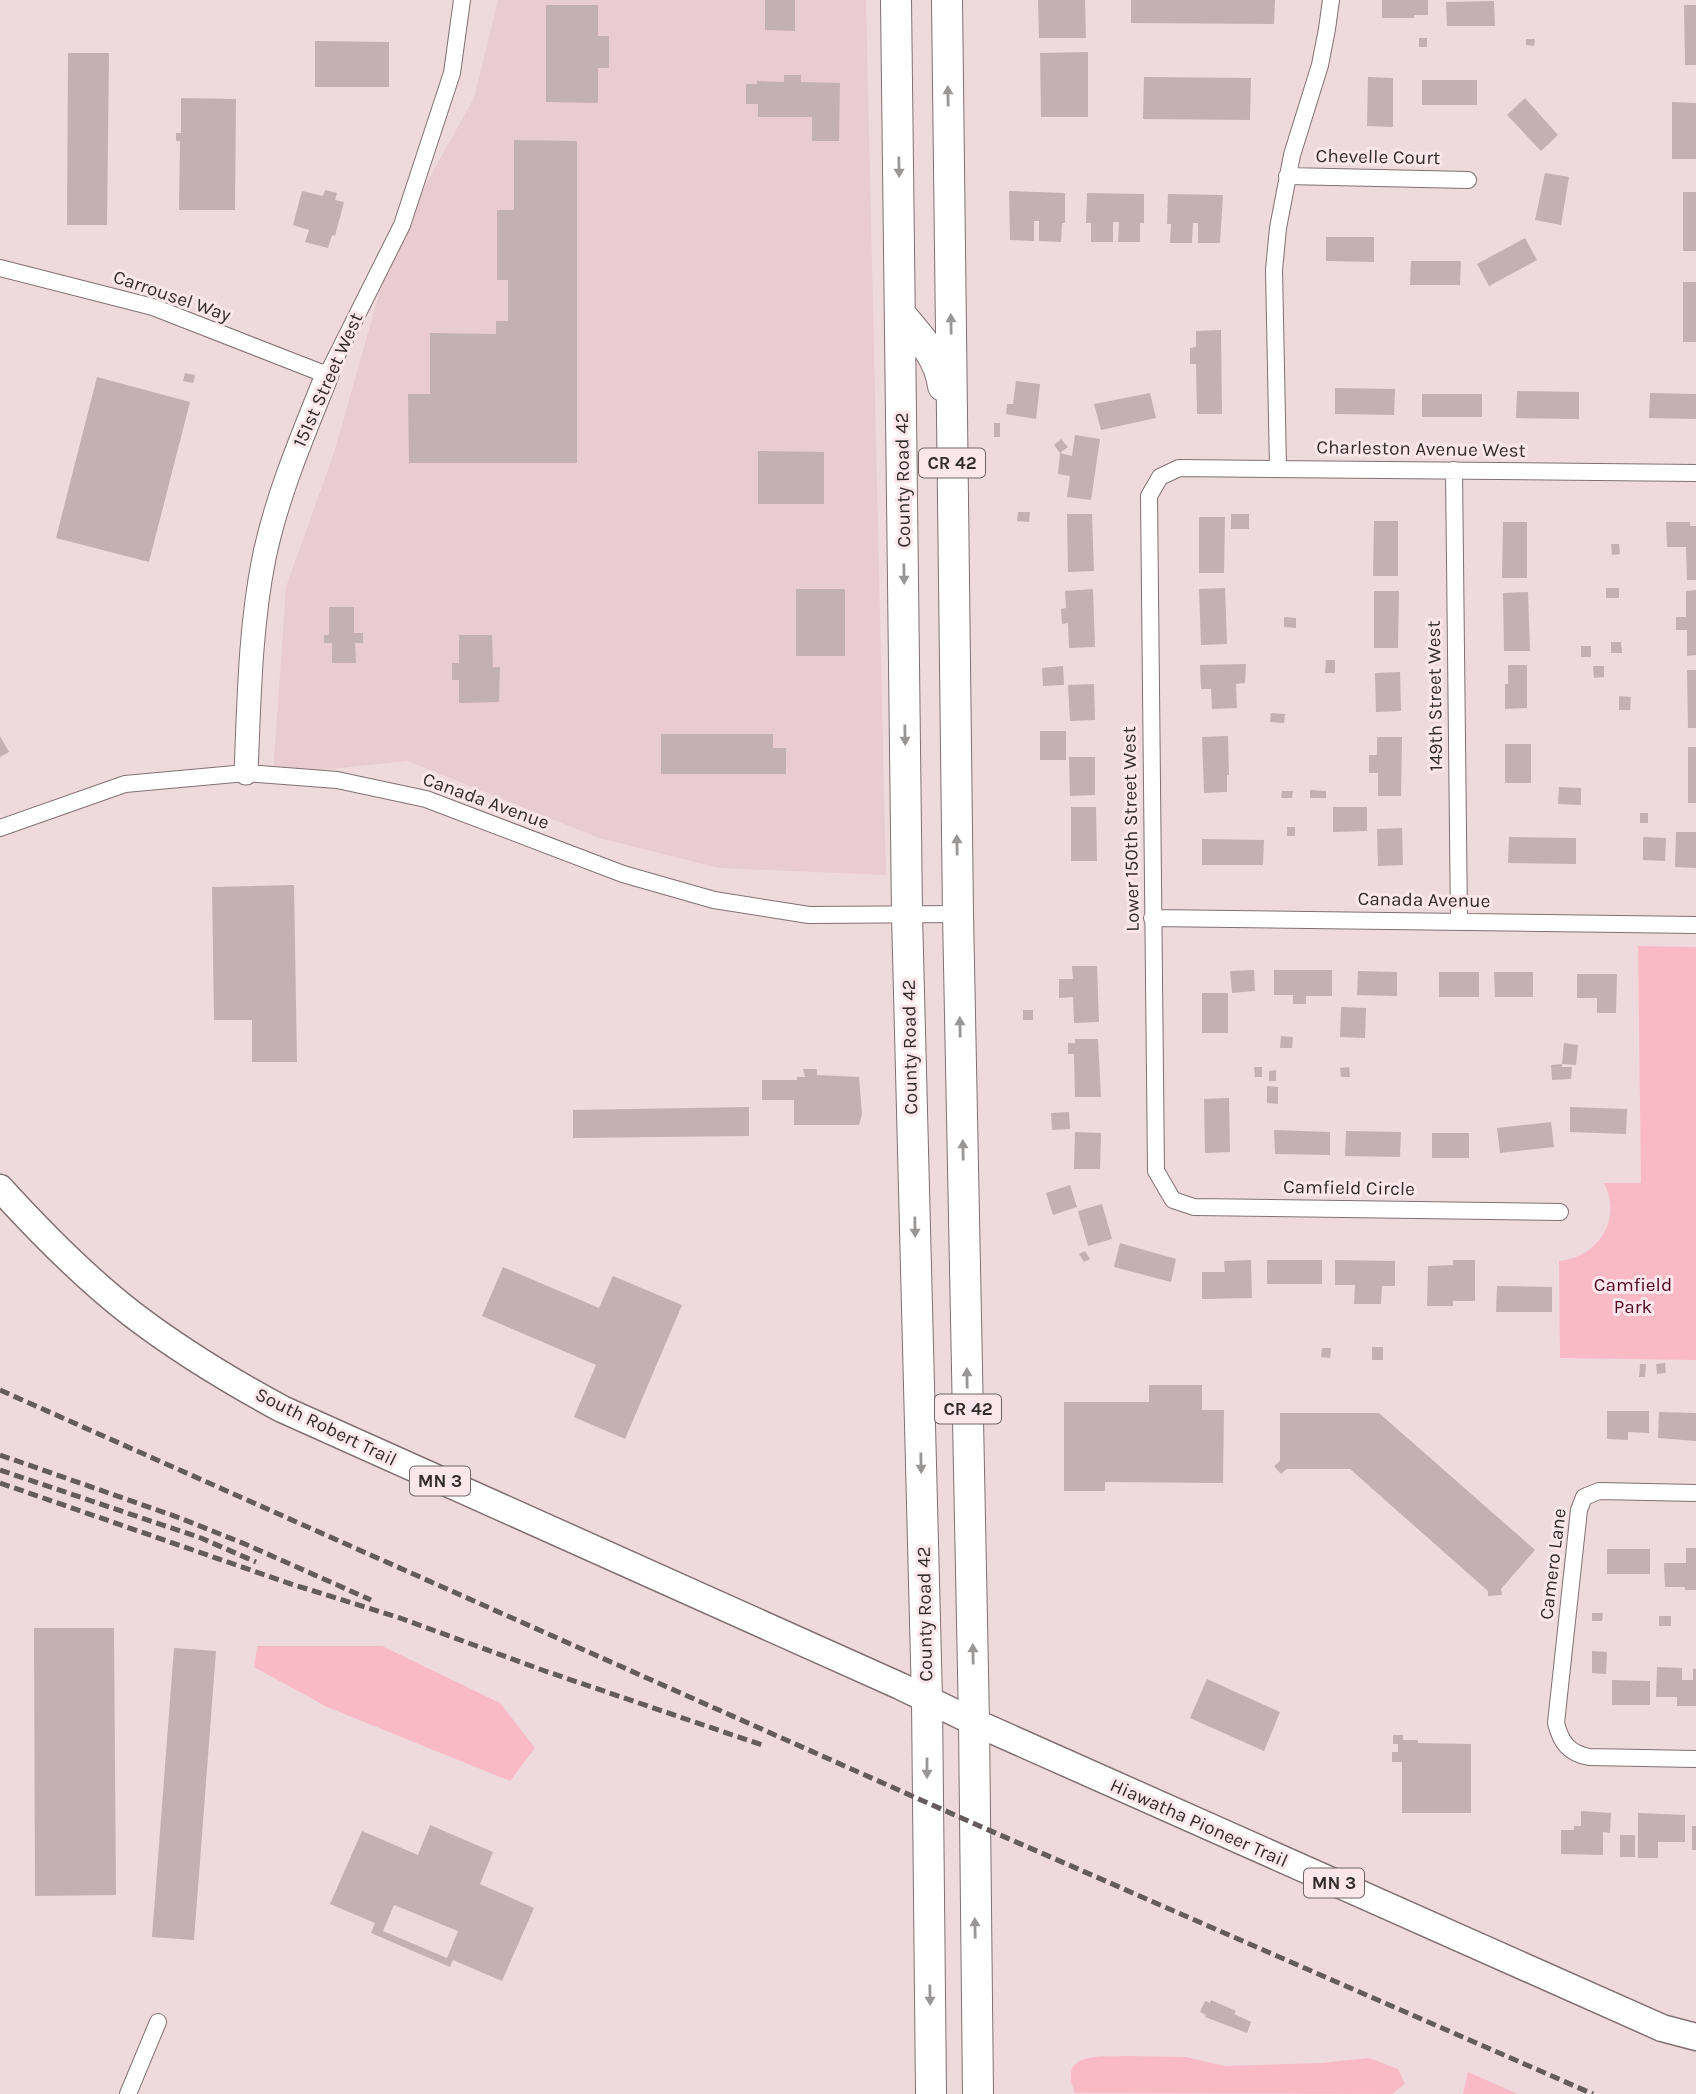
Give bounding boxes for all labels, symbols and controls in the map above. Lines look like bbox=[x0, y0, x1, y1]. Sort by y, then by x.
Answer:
one-way arrow bbox=[942, 85, 954, 107]
street label: Chevelle Court bbox=[1315, 145, 1441, 169]
one-way arrow bbox=[893, 156, 905, 178]
street label: Carrousel Way bbox=[110, 266, 234, 326]
street label: 151st Street West bbox=[288, 309, 368, 451]
one-way arrow bbox=[945, 313, 957, 335]
street label: County Road 42 bbox=[891, 412, 915, 548]
street label: Charleston Avenue West bbox=[1316, 436, 1526, 462]
road number: CR 42 bbox=[919, 448, 985, 477]
one-way arrow bbox=[898, 564, 910, 586]
street label: 149th Street West bbox=[1423, 620, 1447, 772]
one-way arrow bbox=[899, 724, 911, 746]
street label: Lower 150th Street West bbox=[1118, 726, 1144, 932]
street label: Canada Avenue bbox=[420, 768, 552, 834]
one-way arrow bbox=[951, 834, 963, 856]
street label: Canada Avenue bbox=[1357, 888, 1491, 912]
street label: County Road 42 bbox=[898, 979, 922, 1115]
one-way arrow bbox=[955, 1016, 966, 1038]
one-way arrow bbox=[957, 1139, 968, 1161]
street label: Camfield Circle bbox=[1283, 1176, 1415, 1200]
one-way arrow bbox=[909, 1216, 921, 1238]
park label: Camfield Park bbox=[1594, 1274, 1672, 1318]
one-way arrow bbox=[961, 1366, 973, 1388]
street label: South Robert Trail bbox=[252, 1383, 400, 1471]
road number: CR 42 bbox=[935, 1394, 1001, 1424]
one-way arrow bbox=[915, 1453, 927, 1475]
road number: MN 3 bbox=[410, 1466, 470, 1496]
street label: Camero Lane bbox=[1535, 1507, 1571, 1621]
street label: County Road 42 bbox=[913, 1546, 937, 1682]
one-way arrow bbox=[967, 1643, 978, 1665]
one-way arrow bbox=[921, 1757, 933, 1779]
street label: Hiawatha Pioneer Trail bbox=[1107, 1774, 1291, 1872]
road number: MN 3 bbox=[1304, 1868, 1364, 1898]
one-way arrow bbox=[970, 1917, 981, 1939]
one-way arrow bbox=[924, 1985, 936, 2007]

